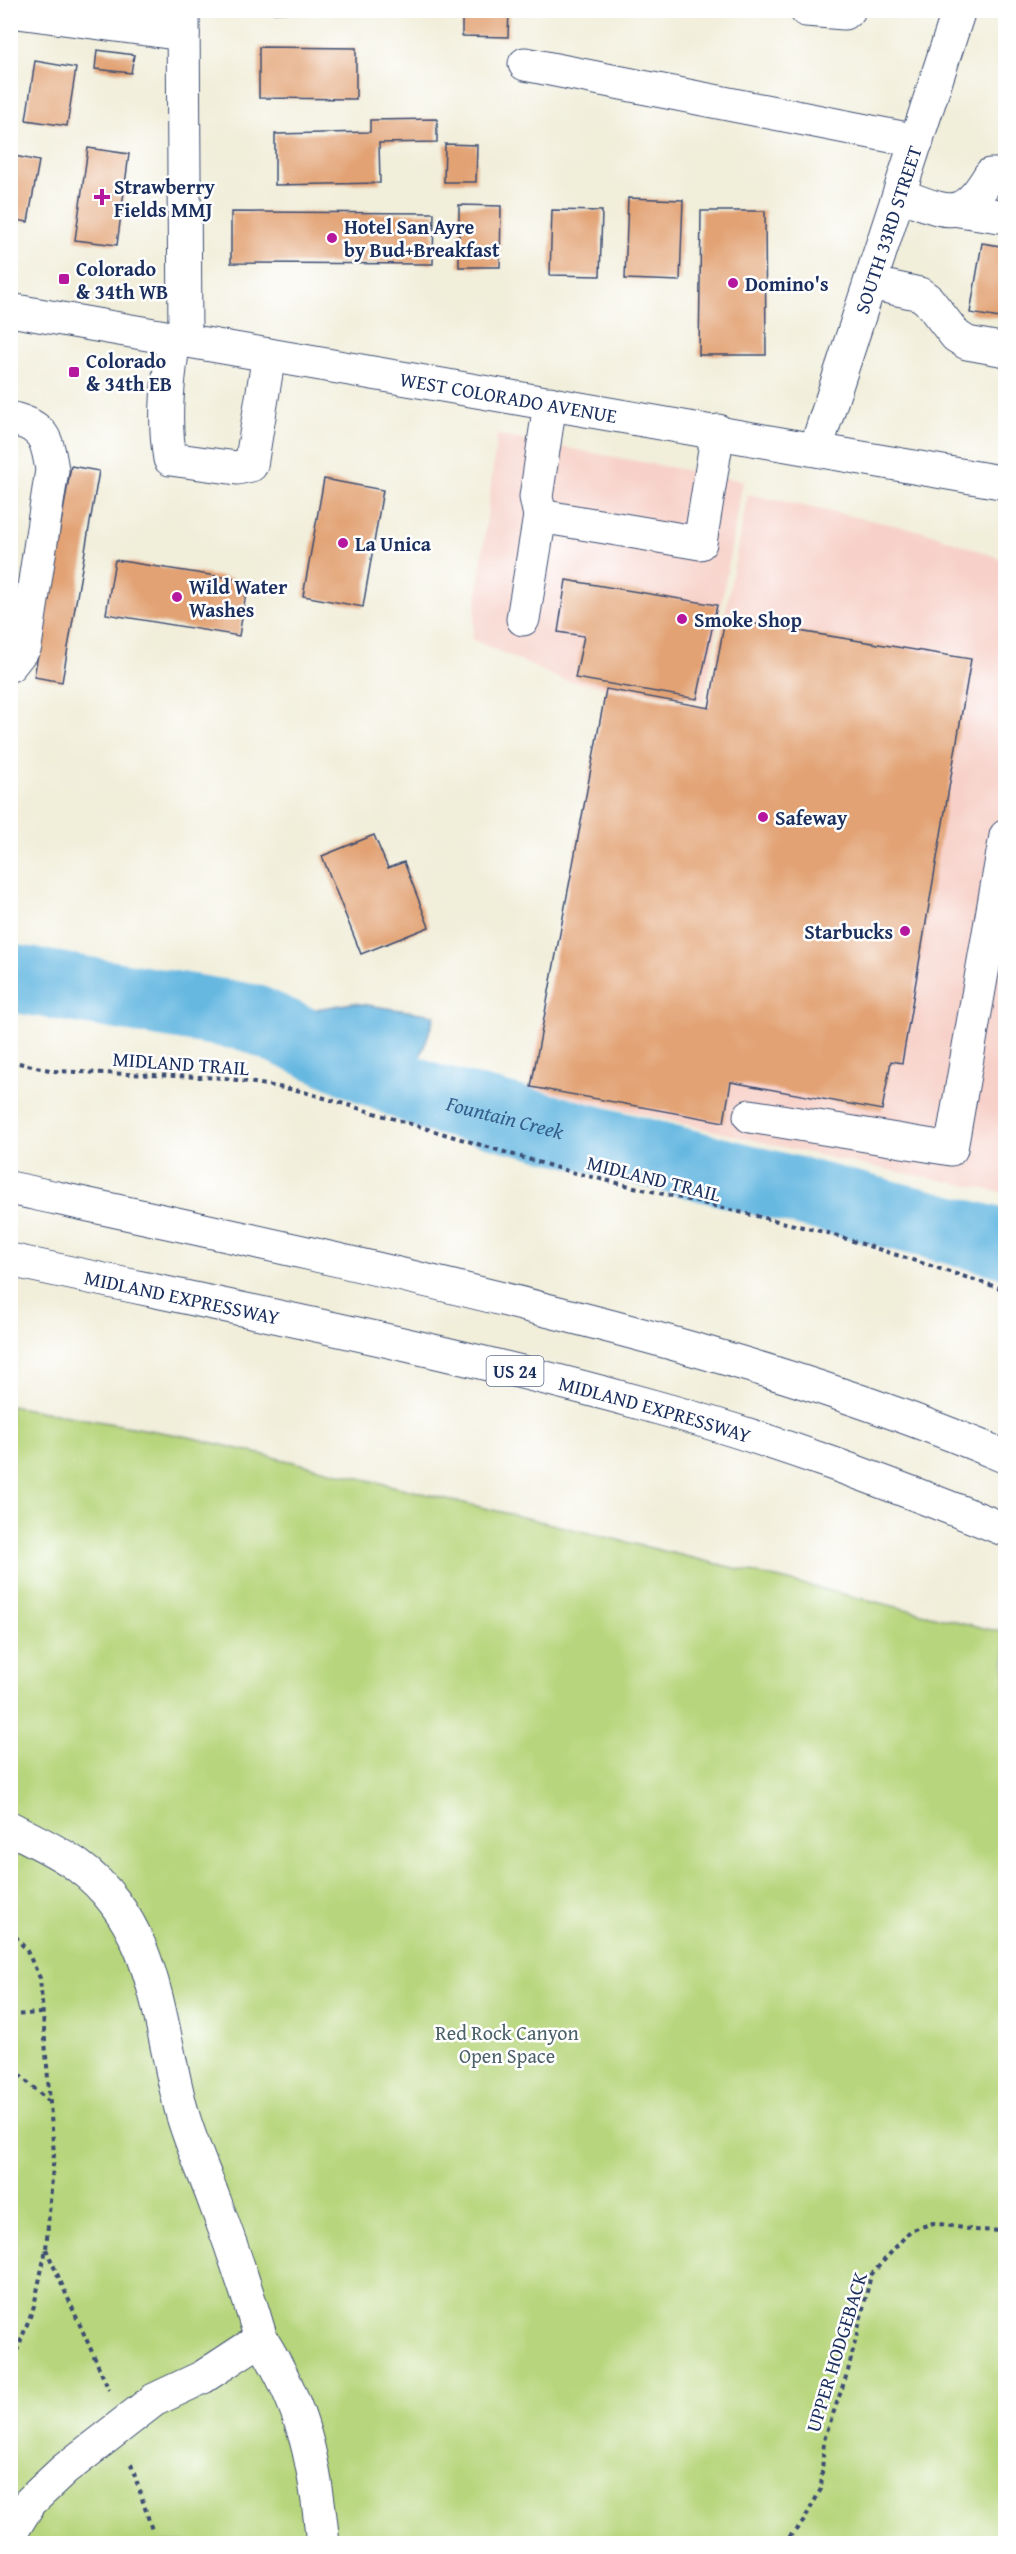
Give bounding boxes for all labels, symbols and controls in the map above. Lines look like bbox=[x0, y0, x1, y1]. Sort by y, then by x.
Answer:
street label: SOUTH 33RD STREET bbox=[846, 142, 928, 317]
place label: Strawberry Fields MMJ bbox=[114, 172, 216, 224]
marker: Strawberry Fields MMJ bbox=[95, 190, 109, 204]
place label: Hotel San Ayre by Bud+Breakfast bbox=[344, 212, 500, 264]
marker: Hotel San Ayre by Bud+Breakfast bbox=[325, 231, 339, 245]
place label: Colorado & 34th WB bbox=[76, 254, 168, 306]
place label: Domino's bbox=[745, 269, 829, 298]
marker: Colorado & 34th WB bbox=[57, 272, 71, 286]
marker: Domino's bbox=[726, 276, 740, 290]
place label: Colorado & 34th EB bbox=[86, 346, 172, 398]
street label: WEST COLORADO AVENUE bbox=[398, 363, 619, 430]
marker: Colorado & 34th EB bbox=[67, 365, 81, 379]
place label: La Unica bbox=[355, 529, 432, 558]
marker: La Unica bbox=[336, 536, 350, 550]
place label: Wild Water Washes bbox=[189, 572, 287, 624]
marker: Wild Water Washes bbox=[170, 590, 184, 604]
place label: Smoke Shop bbox=[694, 605, 802, 634]
marker: Smoke Shop bbox=[675, 612, 689, 626]
place label: Safeway bbox=[775, 803, 848, 832]
marker: Safeway bbox=[756, 810, 770, 824]
place label: Starbucks bbox=[804, 917, 893, 946]
marker: Starbucks bbox=[898, 924, 912, 938]
street label: MIDLAND TRAIL bbox=[112, 1044, 251, 1082]
water label: Fountain Creek bbox=[442, 1087, 568, 1147]
street label: MIDLAND TRAIL bbox=[584, 1147, 724, 1209]
street label: MIDLAND EXPRESSWAY bbox=[82, 1262, 282, 1331]
road number: US 24 bbox=[486, 1356, 544, 1386]
street label: MIDLAND EXPRESSWAY bbox=[556, 1367, 755, 1449]
park label: Red Rock Canyon Open Space bbox=[435, 2018, 579, 2070]
street label: UPPER HODGEBACK bbox=[798, 2268, 874, 2436]

